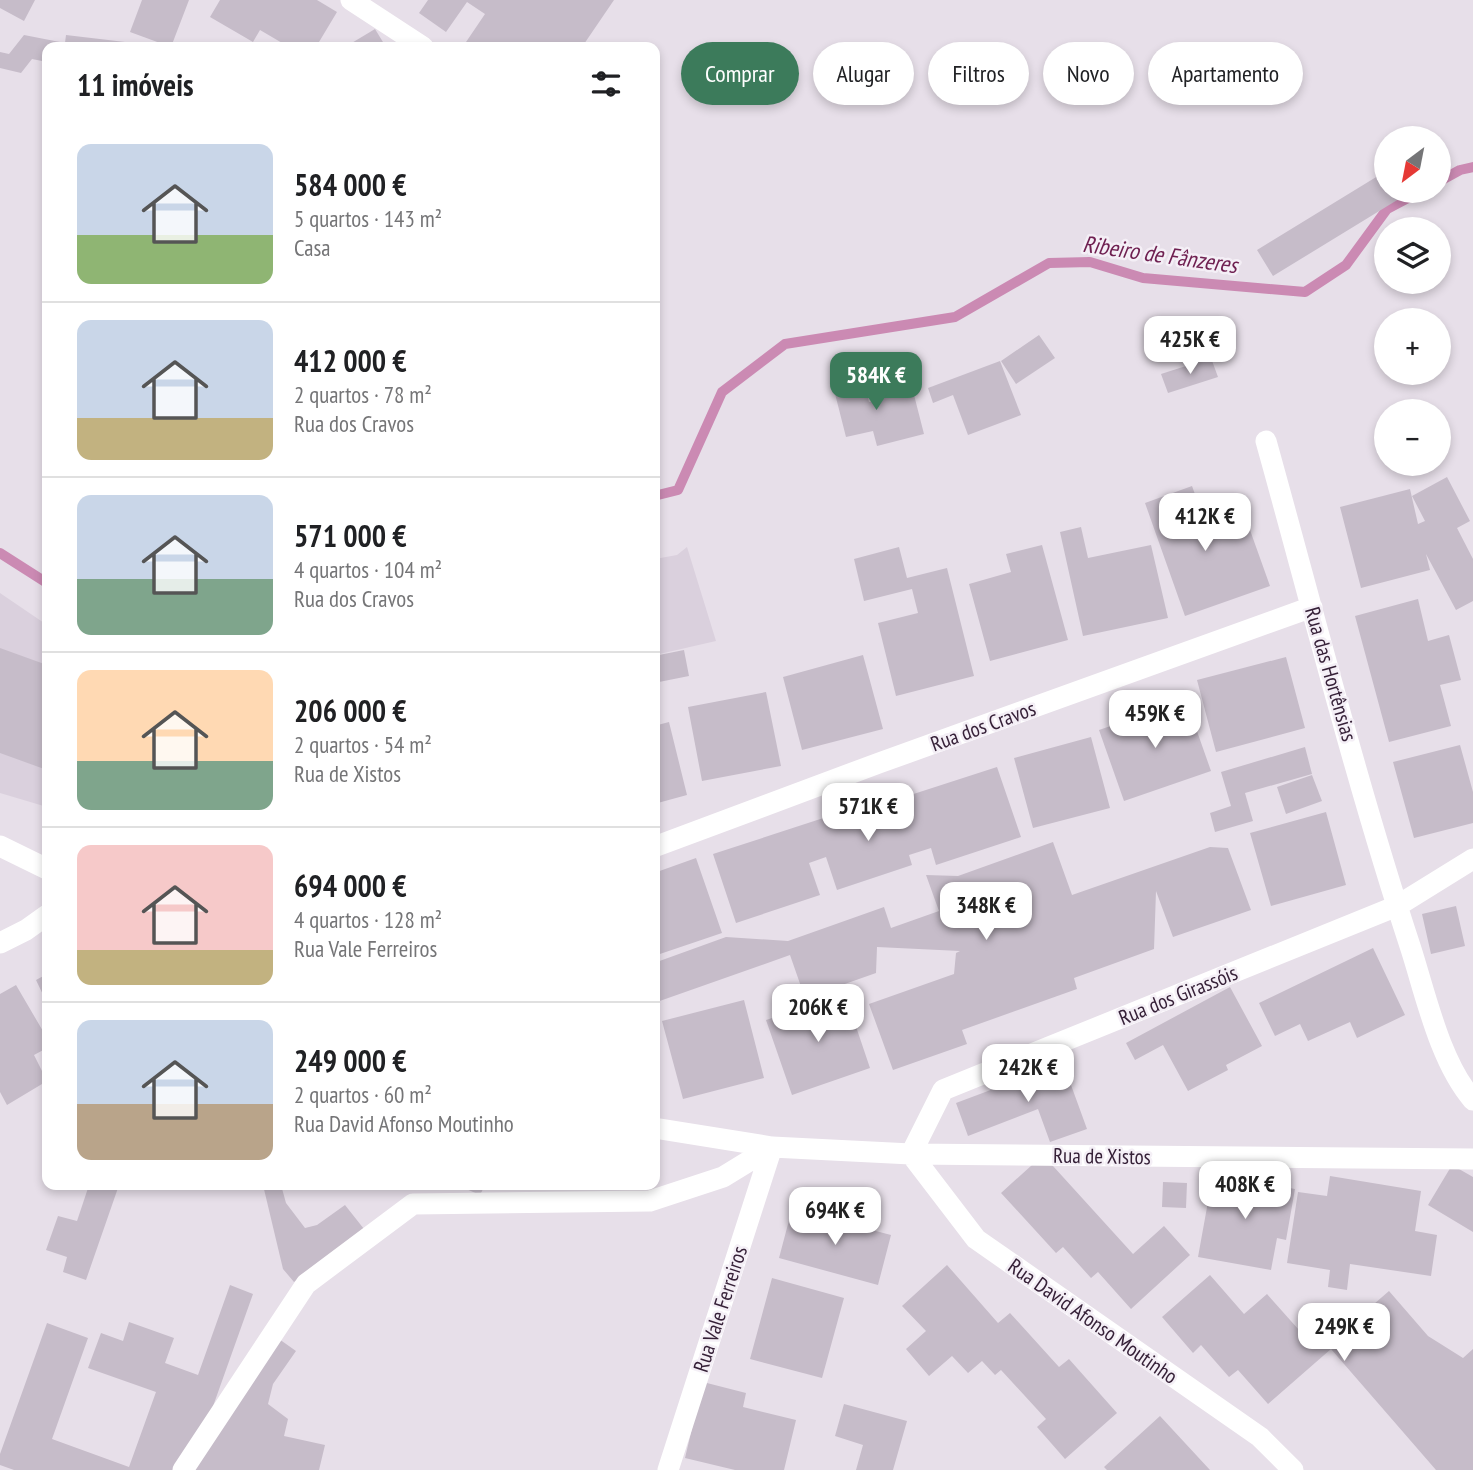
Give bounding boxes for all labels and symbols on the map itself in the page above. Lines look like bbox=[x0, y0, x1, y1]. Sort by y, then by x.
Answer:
north arrow bbox=[1374, 126, 1451, 203]
water label: Ribeiro de Fânzeres bbox=[1081, 229, 1241, 280]
pin: 425K € bbox=[1133, 316, 1247, 376]
pin: 584K € bbox=[819, 352, 933, 412]
pin: 412K € bbox=[1148, 494, 1262, 553]
street label: Rua das Hortênsias bbox=[1299, 604, 1363, 744]
pin: 459K € bbox=[1098, 690, 1212, 750]
street label: Rua dos Cravos bbox=[927, 695, 1039, 757]
pin: 571K € bbox=[811, 784, 925, 843]
pin: 348K € bbox=[929, 883, 1043, 942]
street label: Rua dos Girassóis bbox=[1115, 959, 1241, 1031]
pin: 206K € bbox=[761, 984, 875, 1044]
pin: 242K € bbox=[971, 1044, 1085, 1104]
street label: Rua de Xistos bbox=[1053, 1142, 1151, 1170]
pin: 408K € bbox=[1188, 1162, 1302, 1221]
pin: 694K € bbox=[778, 1188, 892, 1247]
street label: Rua Vale Ferreiros bbox=[687, 1243, 753, 1375]
street label: Rua David Afonso Moutinho bbox=[1003, 1252, 1183, 1390]
pin: 249K € bbox=[1287, 1304, 1401, 1363]

